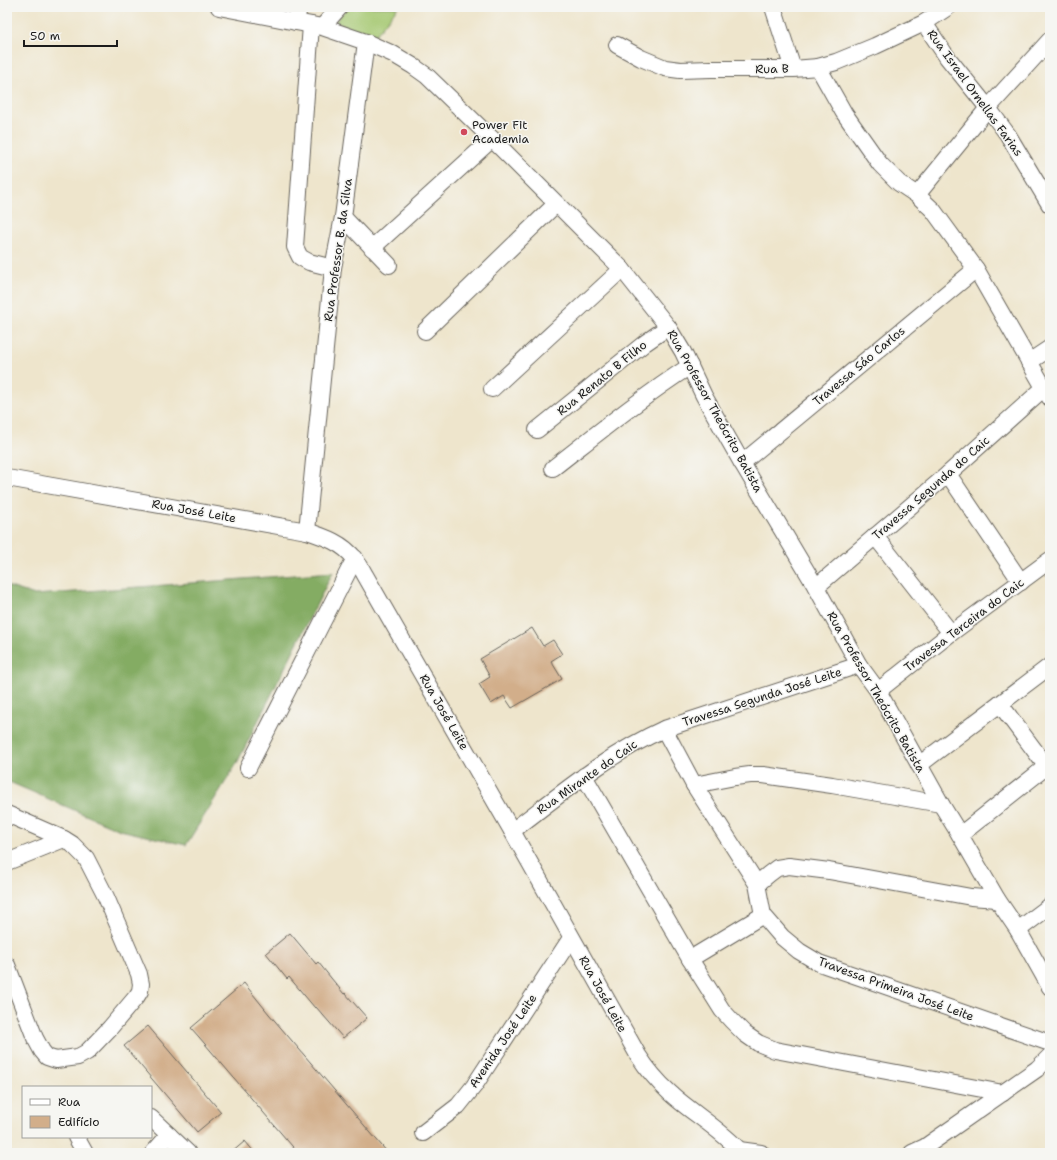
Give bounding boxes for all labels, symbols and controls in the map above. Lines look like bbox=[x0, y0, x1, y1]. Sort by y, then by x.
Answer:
scale bar bbox=[24, 22, 117, 48]
street label: Rua Israel Ornellas Farias bbox=[924, 26, 1026, 160]
text: 50 m bbox=[30, 28, 60, 44]
street label: Rua B bbox=[755, 61, 789, 77]
place label: Power Fit Academia bbox=[472, 117, 530, 147]
marker: Power Fit Academia bbox=[459, 127, 469, 137]
street label: Rua Professor B. da Silva bbox=[320, 177, 356, 322]
street label: Travessa Sáo Carlos bbox=[810, 323, 908, 409]
street label: Rua Professor Theócrito Batista bbox=[664, 327, 767, 496]
street label: Rua Renato B Filho bbox=[554, 337, 650, 419]
street label: Travessa Segunda do Caic bbox=[869, 433, 993, 543]
street label: Rua José Leite bbox=[151, 496, 238, 526]
street label: Travessa Terceira do Caic bbox=[901, 575, 1027, 675]
street label: Rua Professor Theócrito Batista bbox=[823, 609, 929, 776]
street label: Travessa Segunda José Leite bbox=[680, 664, 844, 730]
street label: Rua José Leite bbox=[416, 671, 472, 753]
street label: Rua Mirante do Caic bbox=[534, 736, 640, 818]
street label: Rua José Leite bbox=[575, 953, 631, 1035]
street label: Travessa Primeira José Leite bbox=[816, 953, 976, 1025]
street label: Avenida José Leite bbox=[466, 991, 540, 1091]
legend bbox=[22, 1086, 152, 1138]
text: Rua bbox=[58, 1094, 81, 1110]
text: Edifício bbox=[58, 1114, 99, 1130]

